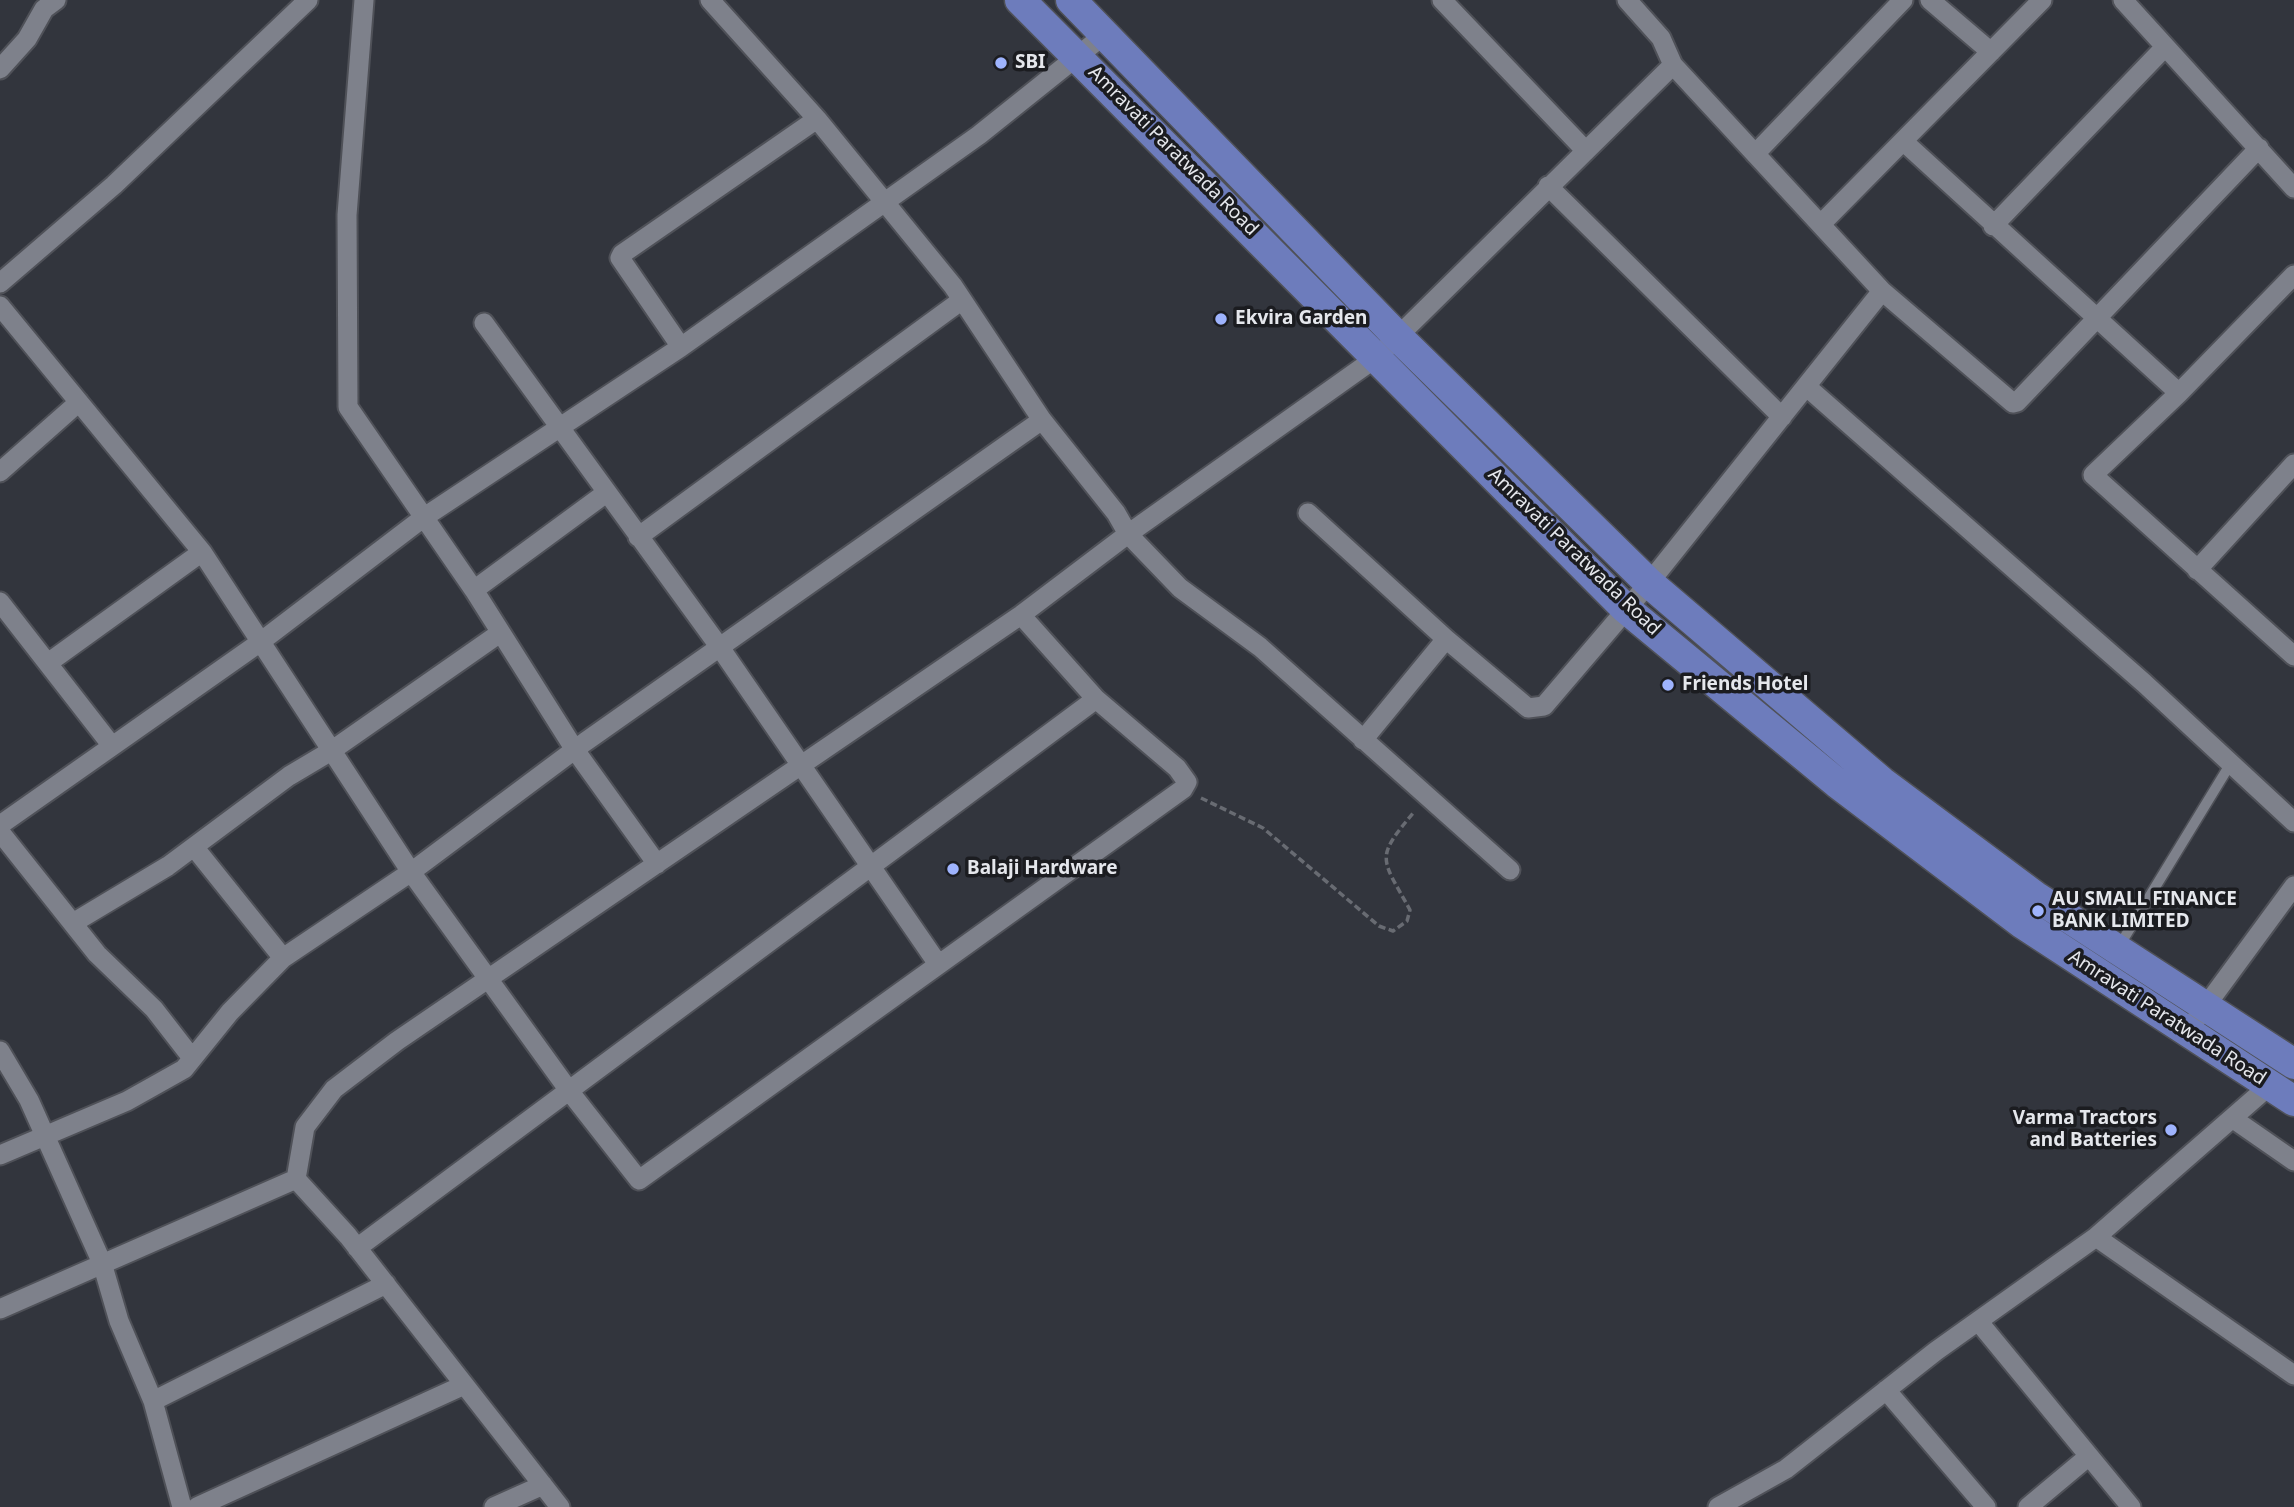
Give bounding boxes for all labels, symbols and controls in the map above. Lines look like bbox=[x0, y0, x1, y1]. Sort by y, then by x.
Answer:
place label: SBI bbox=[1015, 52, 1045, 74]
marker: SBI bbox=[993, 55, 1009, 71]
street label: Amravati Paratwada Road bbox=[1083, 61, 1263, 241]
place label: Ekvira Garden bbox=[1235, 308, 1367, 330]
marker: Ekvira Garden bbox=[1213, 311, 1229, 327]
street label: Amravati Paratwada Road bbox=[1483, 464, 1665, 640]
place label: Friends Hotel bbox=[1682, 674, 1808, 696]
marker: Friends Hotel bbox=[1660, 677, 1676, 693]
place label: Balaji Hardware bbox=[967, 858, 1117, 880]
marker: Balaji Hardware bbox=[945, 861, 961, 877]
place label: AU SMALL FINANCE BANK LIMITED bbox=[2052, 889, 2237, 933]
marker: AU SMALL FINANCE BANK LIMITED bbox=[2030, 903, 2046, 919]
street label: Amravati Paratwada Road bbox=[2064, 946, 2270, 1090]
place label: Varma Tractors and Batteries bbox=[2013, 1108, 2157, 1152]
marker: Varma Tractors and Batteries bbox=[2163, 1122, 2179, 1138]

